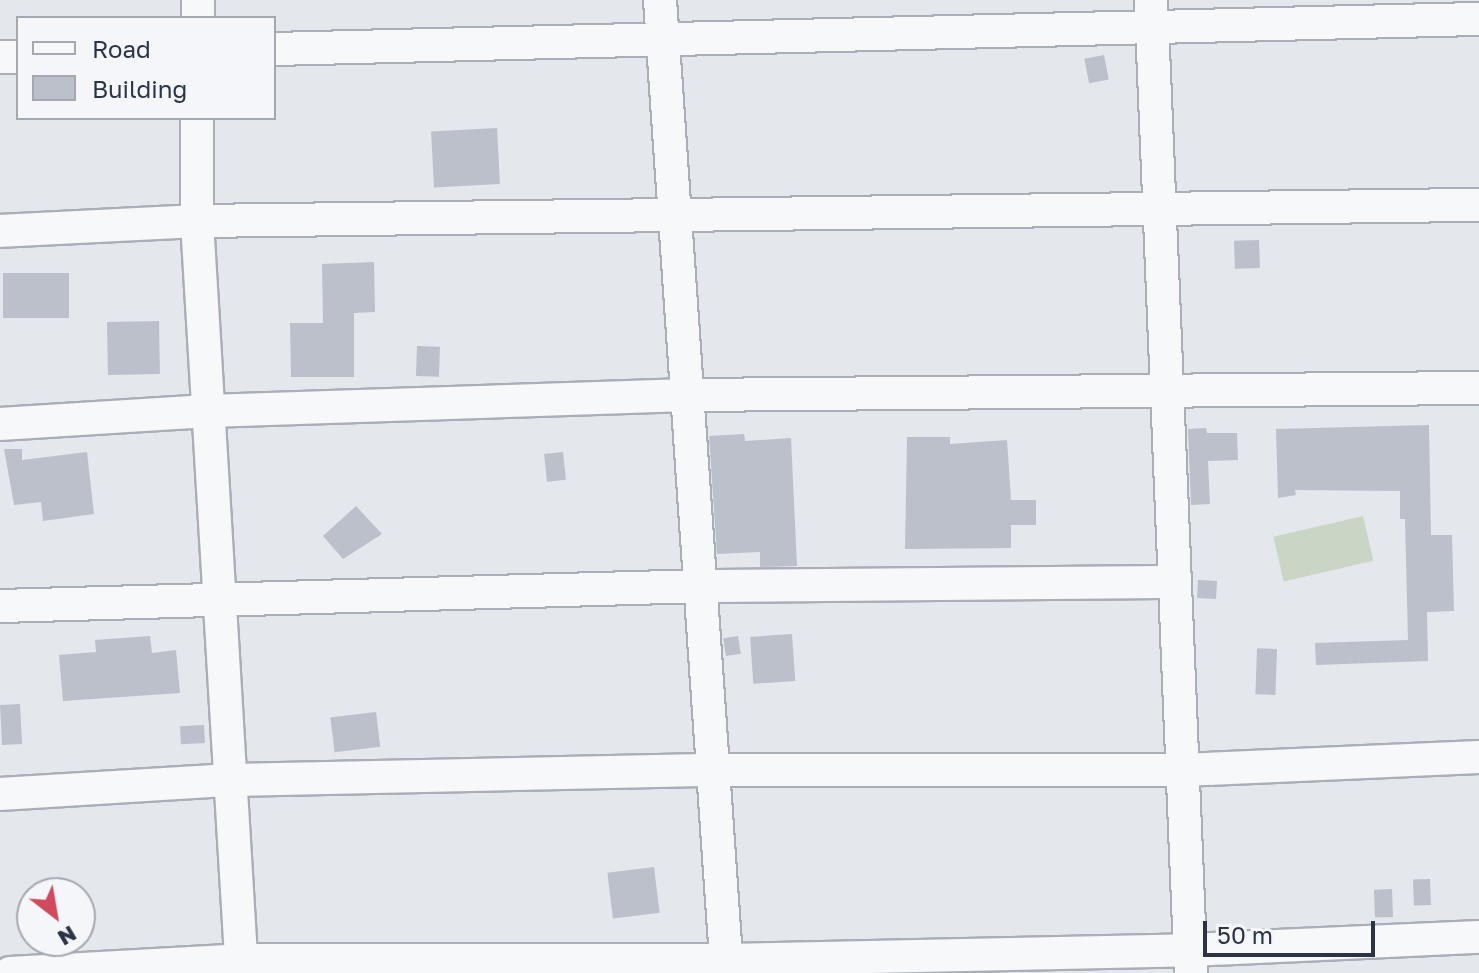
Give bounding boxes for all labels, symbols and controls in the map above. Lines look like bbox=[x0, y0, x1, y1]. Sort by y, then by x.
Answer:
legend bbox=[16, 16, 276, 120]
text: Road bbox=[92, 34, 151, 63]
text: Building bbox=[92, 74, 187, 103]
north arrow bbox=[16, 877, 96, 957]
scale bar bbox=[1207, 905, 1379, 955]
text: N bbox=[53, 920, 82, 952]
text: 50 m bbox=[1217, 920, 1273, 949]

